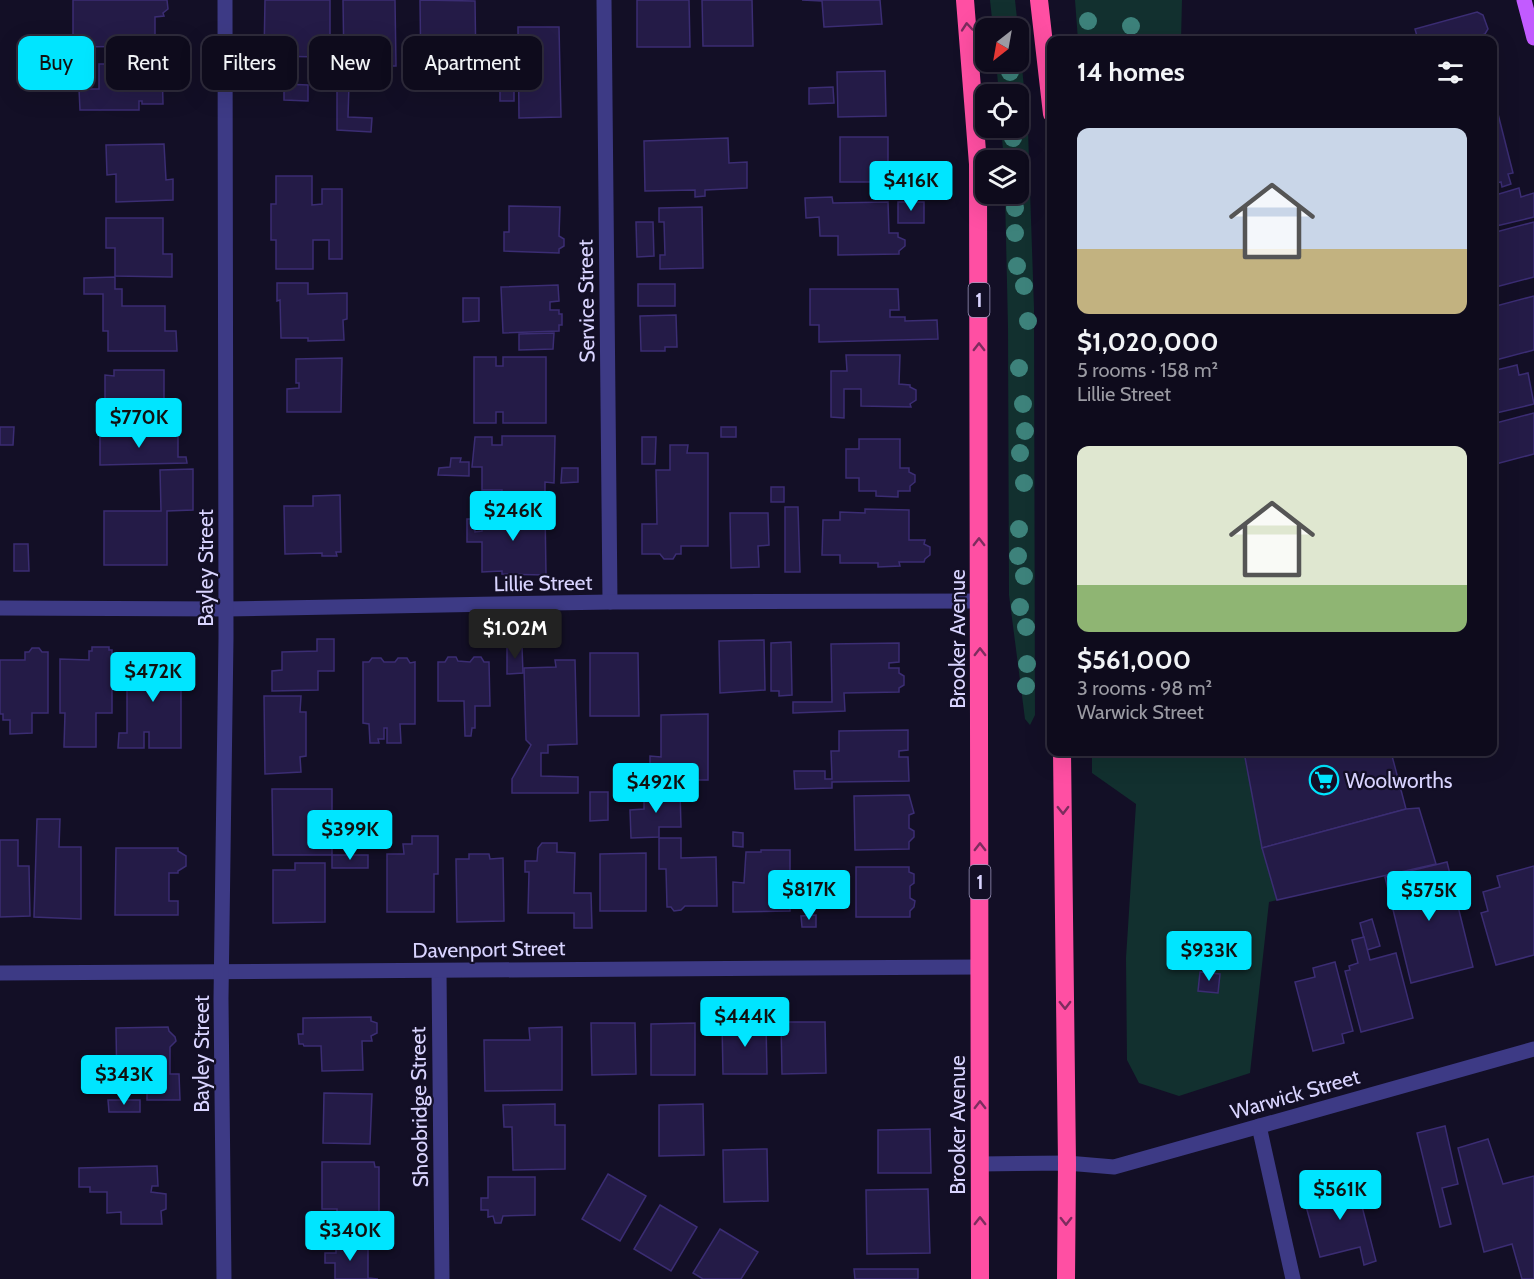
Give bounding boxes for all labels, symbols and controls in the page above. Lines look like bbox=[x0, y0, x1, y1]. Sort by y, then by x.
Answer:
north arrow bbox=[975, 18, 1029, 72]
map controls bbox=[975, 18, 1029, 204]
one-way arrow bbox=[961, 22, 974, 31]
chip: Buy bbox=[18, 36, 94, 90]
chip: Rent bbox=[106, 36, 190, 90]
chip: Filters bbox=[202, 36, 297, 90]
chip: New bbox=[309, 36, 391, 90]
chip: Apartment bbox=[403, 36, 542, 90]
text: 14 homes bbox=[1077, 56, 1185, 88]
icon: filters bbox=[1434, 56, 1467, 89]
button: locate bbox=[975, 84, 1029, 138]
button: layers bbox=[975, 150, 1029, 204]
pin: $416K bbox=[869, 161, 953, 212]
icon: home bbox=[1218, 167, 1326, 275]
text: $416K bbox=[883, 168, 939, 192]
street label: Service Street bbox=[572, 239, 600, 363]
road number: 1 bbox=[968, 283, 990, 317]
text: $1,020,000 bbox=[1077, 326, 1219, 358]
one-way arrow bbox=[973, 343, 985, 352]
text: 5 rooms · 158 m² bbox=[1077, 358, 1218, 382]
text: Lillie Street bbox=[1077, 382, 1171, 406]
pin: $770K bbox=[97, 398, 181, 449]
text: $770K bbox=[110, 405, 168, 429]
icon: home bbox=[1218, 485, 1326, 593]
pin: $246K bbox=[471, 491, 555, 542]
text: $246K bbox=[484, 498, 542, 522]
street label: Bayley Street bbox=[193, 509, 218, 627]
one-way arrow bbox=[973, 538, 986, 547]
street label: Brooker Avenue bbox=[945, 569, 970, 709]
street label: Lillie Street bbox=[493, 570, 593, 596]
pin: $1.02M bbox=[466, 609, 564, 660]
text: $1.02M bbox=[483, 616, 547, 640]
text: $561,000 bbox=[1077, 644, 1191, 676]
one-way arrow bbox=[974, 648, 986, 657]
pin: $472K bbox=[111, 652, 195, 703]
text: $472K bbox=[124, 659, 182, 683]
text: 3 rooms · 98 m² bbox=[1077, 676, 1212, 700]
text: Warwick Street bbox=[1077, 700, 1204, 724]
pin: $492K bbox=[614, 763, 698, 814]
supermarket icon: Woolworths bbox=[1308, 764, 1340, 796]
place label: Woolworths bbox=[1345, 768, 1453, 793]
text: $492K bbox=[627, 770, 685, 794]
one-way arrow bbox=[1057, 805, 1069, 814]
pin: $399K bbox=[308, 810, 392, 861]
text: $399K bbox=[321, 817, 379, 841]
one-way arrow bbox=[974, 843, 986, 852]
road number: 1 bbox=[970, 865, 990, 899]
pin: $817K bbox=[767, 870, 851, 921]
pin: $575K bbox=[1387, 871, 1471, 922]
text: $817K bbox=[782, 877, 836, 901]
text: $575K bbox=[1401, 878, 1457, 902]
pin: $933K bbox=[1167, 931, 1251, 982]
street label: Davenport Street bbox=[412, 935, 566, 963]
text: $933K bbox=[1181, 938, 1237, 962]
street label: Bayley Street bbox=[189, 995, 214, 1113]
pin: $444K bbox=[703, 997, 787, 1048]
one-way arrow bbox=[1059, 1000, 1071, 1009]
text: $444K bbox=[714, 1004, 776, 1028]
street label: Shoobridge Street bbox=[405, 1026, 433, 1188]
pin: $343K bbox=[82, 1055, 166, 1106]
street label: Brooker Avenue bbox=[945, 1055, 970, 1195]
text: $343K bbox=[95, 1062, 153, 1086]
street label: Warwick Street bbox=[1228, 1064, 1362, 1124]
one-way arrow bbox=[974, 1101, 986, 1110]
pin: $561K bbox=[1298, 1170, 1382, 1221]
text: $561K bbox=[1313, 1177, 1367, 1201]
pin: $340K bbox=[308, 1211, 392, 1262]
one-way arrow bbox=[974, 1217, 986, 1226]
one-way arrow bbox=[1060, 1217, 1072, 1226]
text: $340K bbox=[319, 1218, 381, 1242]

